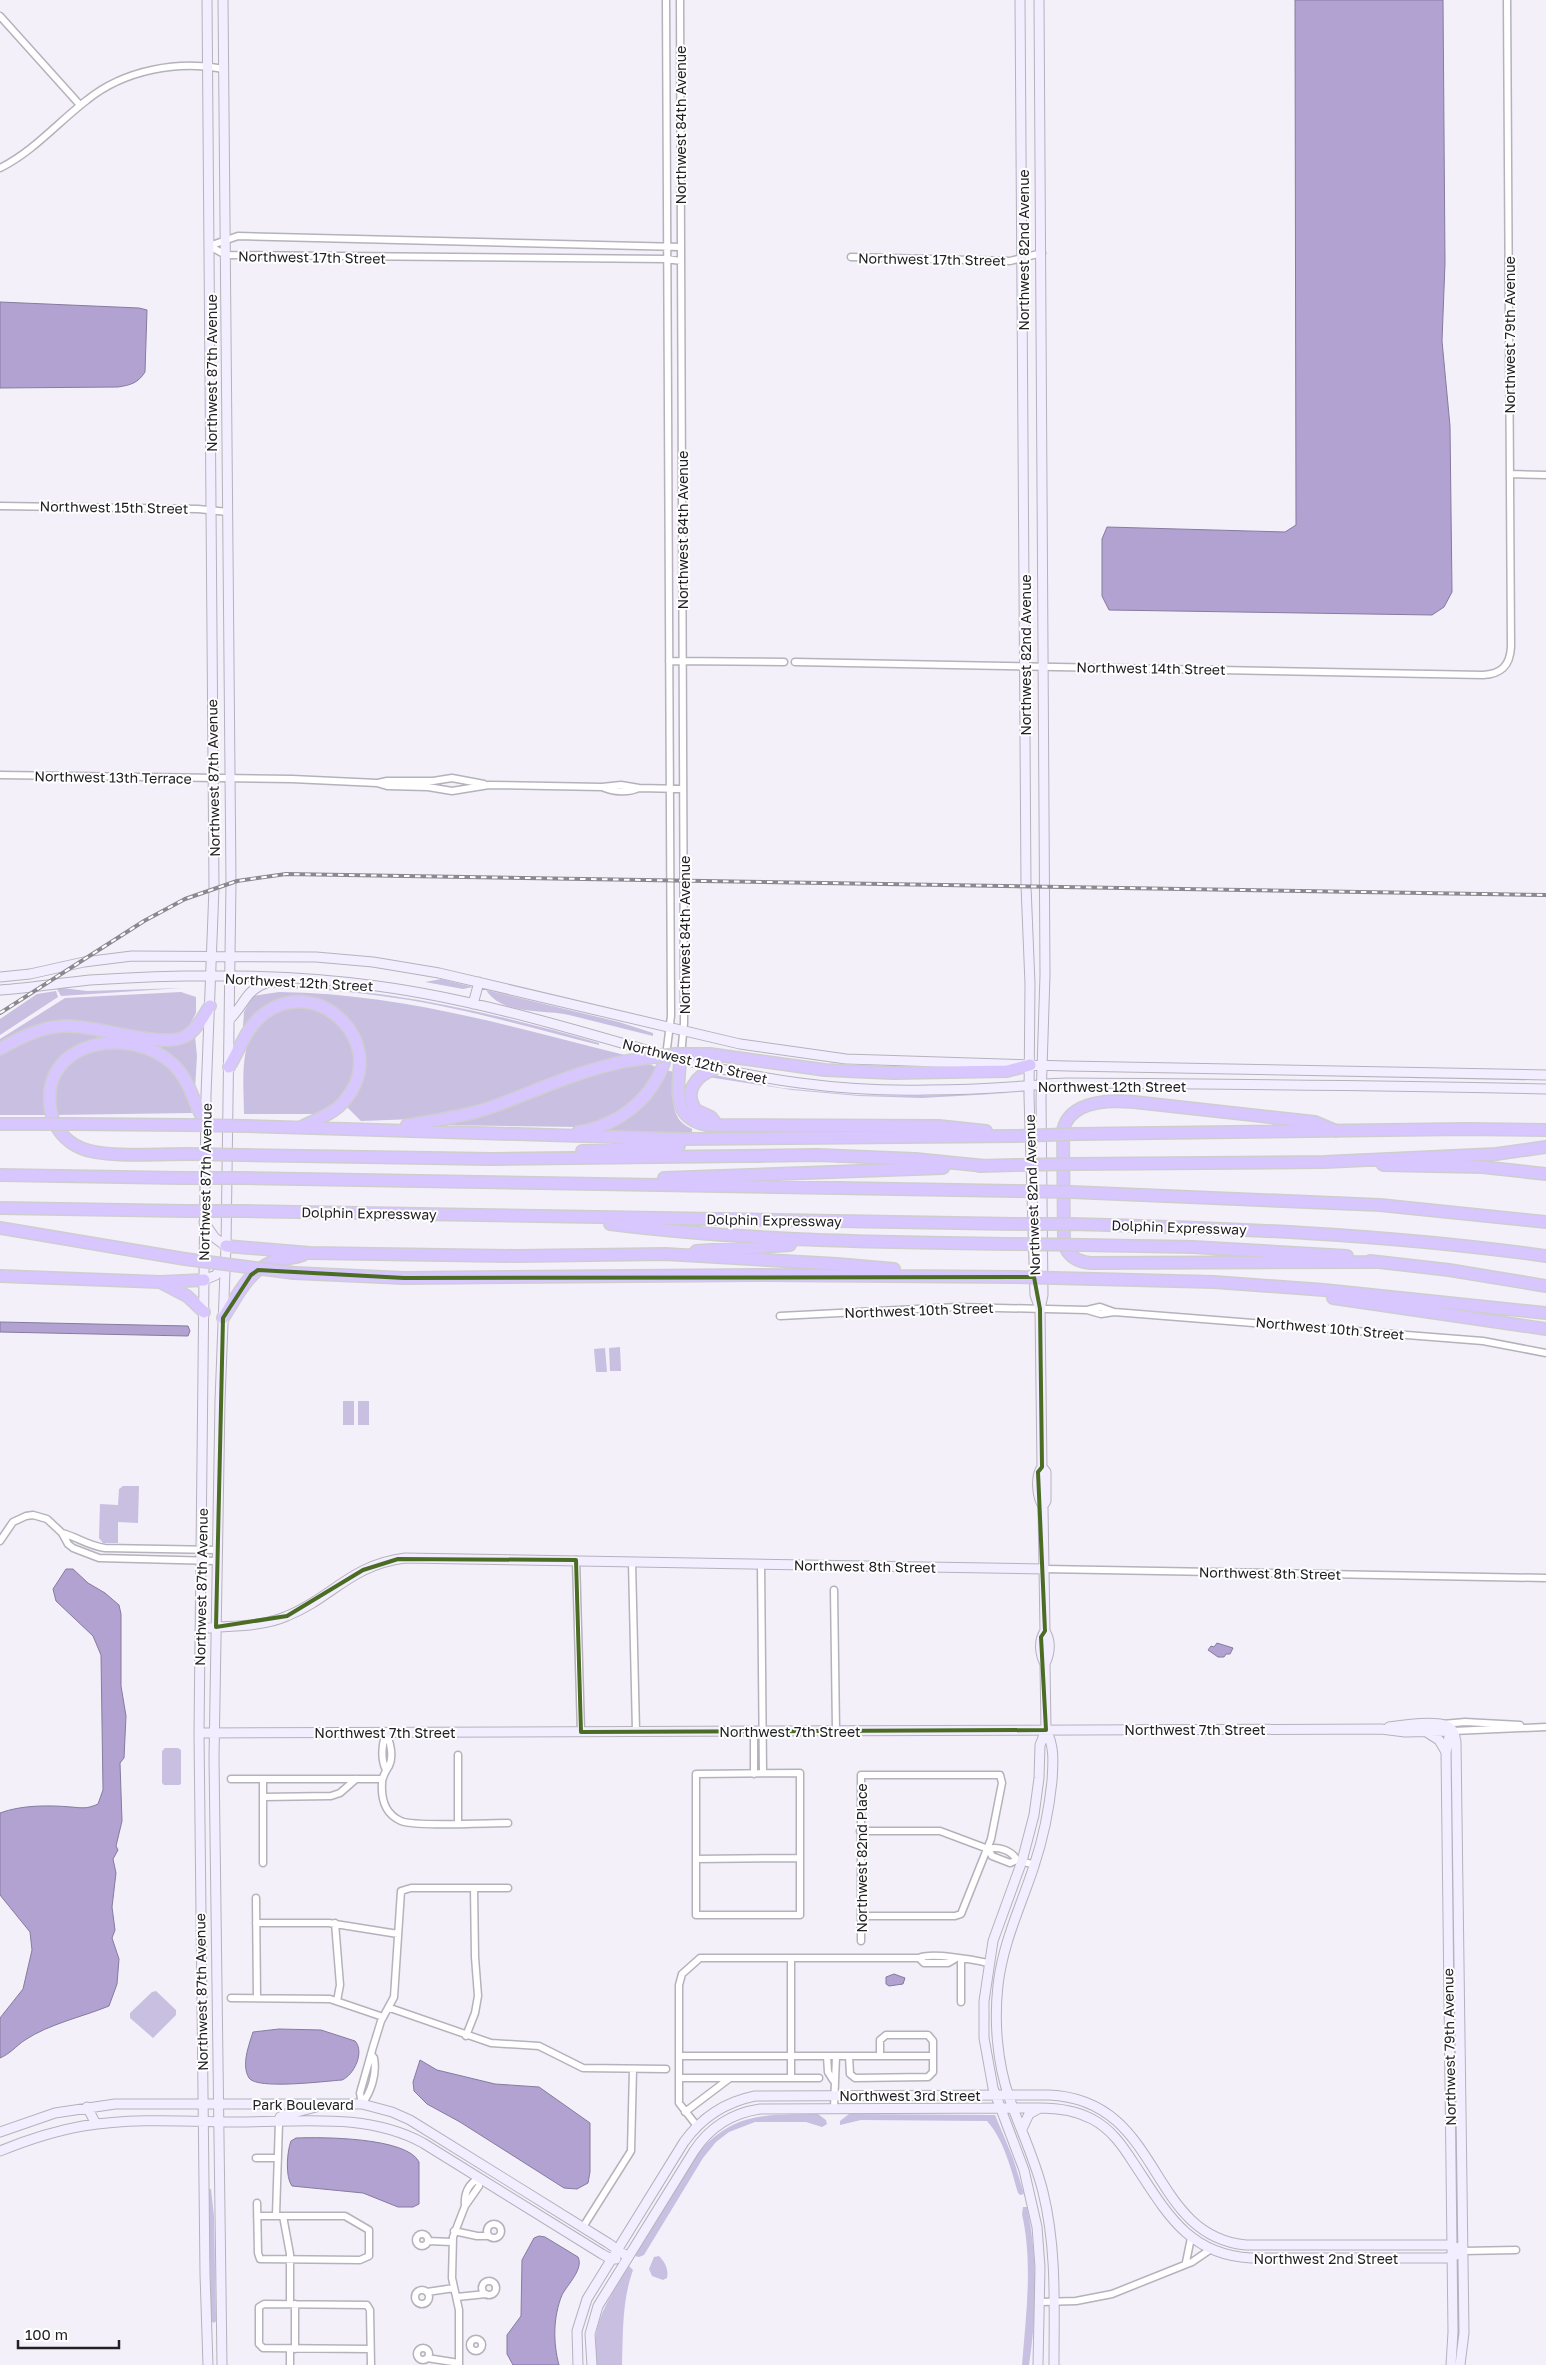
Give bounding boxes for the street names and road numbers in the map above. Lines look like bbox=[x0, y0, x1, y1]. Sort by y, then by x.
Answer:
street label: Northwest 84th Avenue bbox=[672, 46, 689, 204]
street label: Northwest 82nd Avenue bbox=[1015, 169, 1032, 331]
street label: Northwest 17th Street bbox=[238, 247, 386, 267]
street label: Northwest 17th Street bbox=[858, 249, 1006, 269]
street label: Northwest 79th Avenue bbox=[1501, 256, 1518, 414]
street label: Northwest 87th Avenue bbox=[203, 294, 220, 452]
street label: Northwest 84th Avenue bbox=[674, 451, 691, 609]
street label: Northwest 15th Street bbox=[39, 497, 189, 517]
street label: Northwest 82nd Avenue bbox=[1017, 574, 1034, 736]
street label: Northwest 14th Street bbox=[1076, 658, 1226, 678]
street label: Northwest 87th Avenue bbox=[203, 699, 223, 857]
street label: Northwest 13th Terrace bbox=[34, 767, 192, 787]
street label: Northwest 84th Avenue bbox=[676, 856, 693, 1014]
street label: Northwest 12th Street bbox=[224, 970, 374, 994]
street label: Northwest 12th Street bbox=[621, 1035, 769, 1087]
street label: Northwest 12th Street bbox=[1038, 1078, 1186, 1095]
street label: Northwest 87th Avenue bbox=[195, 1103, 215, 1261]
street label: Northwest 82nd Avenue bbox=[1021, 1114, 1043, 1276]
street label: Dolphin Expressway bbox=[301, 1203, 437, 1223]
street label: Dolphin Expressway bbox=[706, 1210, 842, 1230]
street label: Dolphin Expressway bbox=[1111, 1216, 1247, 1238]
street label: Northwest 10th Street bbox=[844, 1299, 994, 1321]
street label: Northwest 10th Street bbox=[1255, 1313, 1405, 1343]
street label: Northwest 87th Avenue bbox=[191, 1508, 211, 1666]
street label: Northwest 8th Street bbox=[794, 1556, 936, 1576]
street label: Northwest 8th Street bbox=[1199, 1563, 1341, 1583]
street label: Northwest 7th Street bbox=[1124, 1721, 1266, 1738]
street label: Northwest 7th Street bbox=[719, 1723, 861, 1740]
street label: Northwest 7th Street bbox=[314, 1724, 456, 1741]
street label: Northwest 82nd Place bbox=[853, 1783, 870, 1933]
street label: Northwest 87th Avenue bbox=[191, 1913, 211, 2071]
street label: Northwest 79th Avenue bbox=[1439, 1968, 1459, 2126]
street label: Northwest 3rd Street bbox=[839, 2087, 981, 2104]
street label: Park Boulevard bbox=[252, 2096, 354, 2113]
street label: Northwest 2nd Street bbox=[1254, 2250, 1398, 2267]

